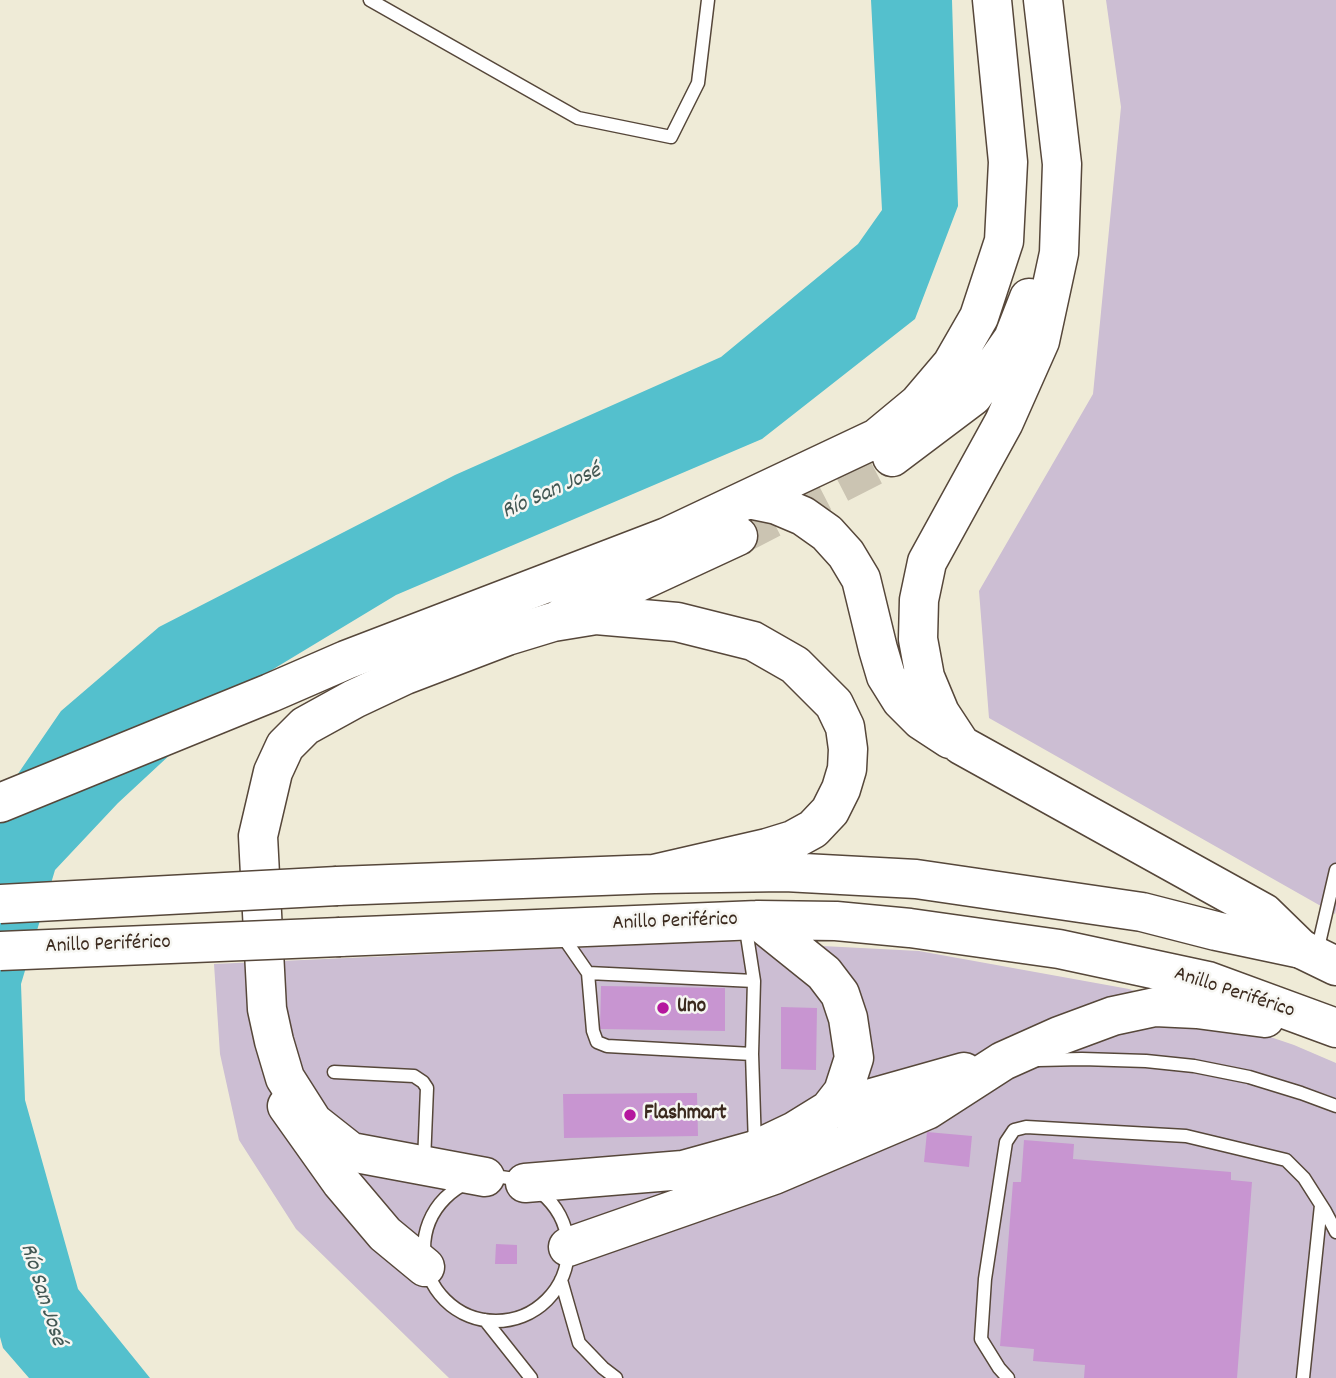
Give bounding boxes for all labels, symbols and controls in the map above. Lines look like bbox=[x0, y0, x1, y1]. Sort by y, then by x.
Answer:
water label: Río San José bbox=[498, 459, 606, 527]
street label: Anillo Periférico bbox=[612, 908, 738, 938]
street label: Anillo Periférico bbox=[45, 931, 171, 961]
street label: Anillo Periférico bbox=[1170, 963, 1298, 1025]
place label: Uno bbox=[677, 995, 706, 1021]
marker: Uno bbox=[655, 1000, 671, 1016]
place label: Flashmart bbox=[644, 1102, 726, 1128]
marker: Flashmart bbox=[622, 1107, 638, 1123]
water label: Río San José bbox=[12, 1240, 70, 1350]

